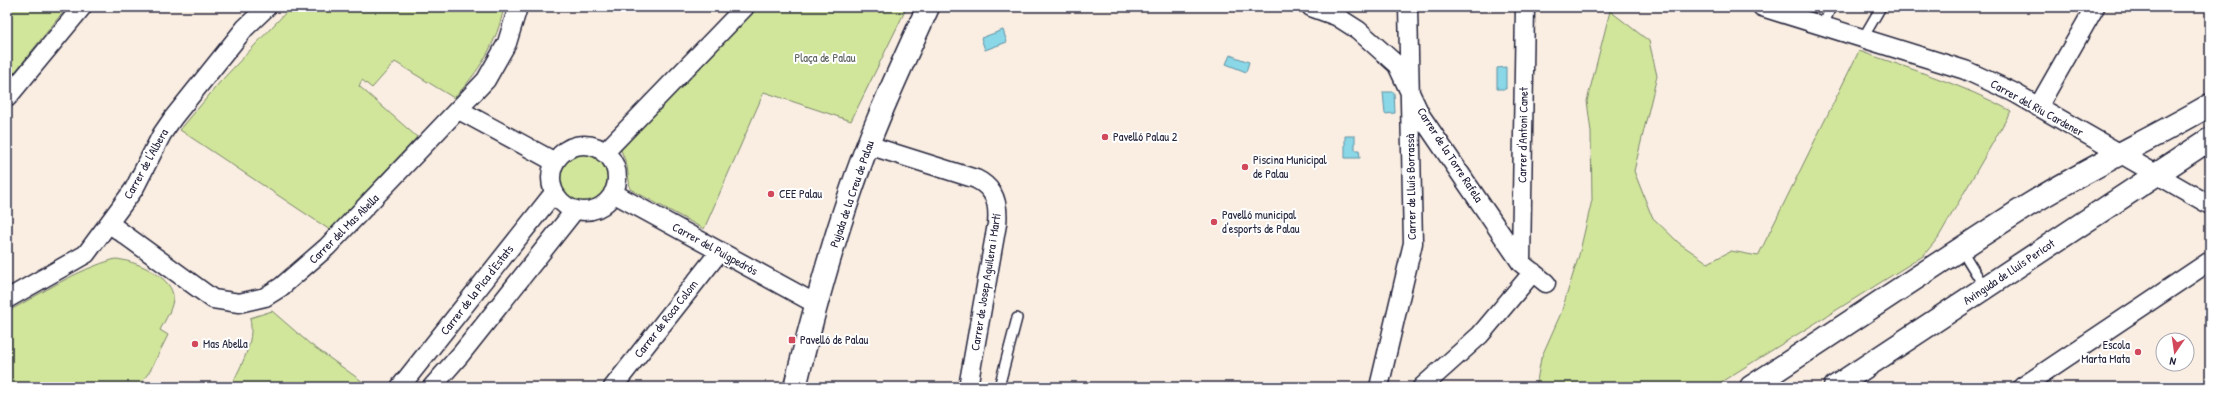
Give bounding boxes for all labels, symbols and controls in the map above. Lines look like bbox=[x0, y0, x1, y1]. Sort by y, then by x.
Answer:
park label: Plaça de Palau bbox=[794, 49, 856, 66]
street label: Carrer del Riu Cardener bbox=[1988, 75, 2087, 140]
street label: Carrer d'Antoni Canet bbox=[1513, 86, 1532, 183]
street label: Carrer de la Torre Rafela bbox=[1413, 104, 1488, 206]
street label: Carrer de l'Albera bbox=[119, 125, 172, 202]
place label: Pavelló Palau 2 bbox=[1113, 128, 1178, 145]
marker: Pavelló Palau 2 bbox=[1100, 132, 1110, 142]
street label: Carrer de Lluís Borrassà bbox=[1401, 133, 1420, 240]
street label: Pujada de la Creu de Palau bbox=[825, 138, 878, 250]
place label: Piscina Municipal de Palau bbox=[1253, 151, 1328, 182]
marker: Piscina Municipal de Palau bbox=[1240, 162, 1250, 172]
place label: CEE Palau bbox=[779, 185, 822, 202]
marker: CEE Palau bbox=[766, 189, 776, 199]
street label: Carrer del Mas Abella bbox=[305, 190, 383, 267]
place label: Pavelló municipal d'esports de Palau bbox=[1222, 206, 1300, 237]
street label: Carrer de Josep Aguilera i Martí bbox=[966, 212, 1005, 352]
marker: Pavelló municipal d'esports de Palau bbox=[1209, 217, 1219, 227]
street label: Carrer del Puigpedrós bbox=[669, 218, 761, 279]
street label: Avinguda de Lluís Pericot bbox=[1959, 234, 2059, 309]
street label: Carrer de la Pica d'Estats bbox=[436, 241, 517, 338]
street label: Carrer de Roca Colom bbox=[630, 276, 702, 361]
place label: Pavelló de Palau bbox=[800, 331, 868, 348]
north arrow bbox=[2155, 332, 2195, 372]
place label: Mas Abella bbox=[203, 335, 248, 352]
marker: Pavelló de Palau bbox=[787, 335, 797, 345]
place label: Escola Marta Mata bbox=[2081, 336, 2130, 367]
marker: Mas Abella bbox=[190, 339, 200, 349]
marker: Escola Marta Mata bbox=[2133, 347, 2143, 357]
text: N bbox=[2168, 354, 2177, 369]

